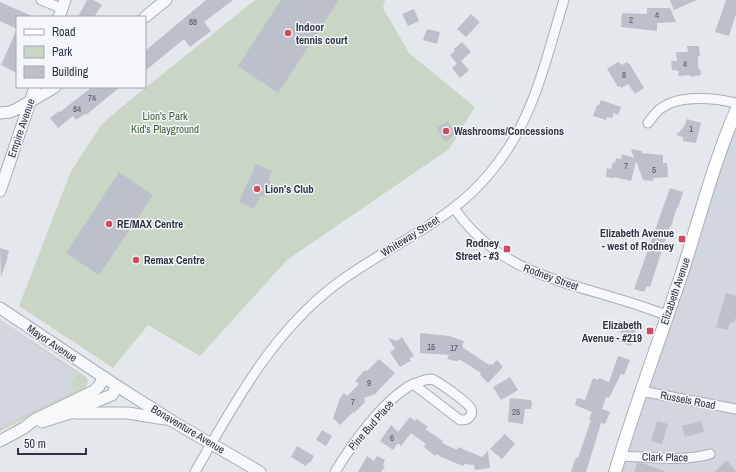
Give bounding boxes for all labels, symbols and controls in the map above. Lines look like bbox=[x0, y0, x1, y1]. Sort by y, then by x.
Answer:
house number: 4 bbox=[655, 9, 659, 21]
house number: 2 bbox=[629, 14, 633, 26]
legend bbox=[16, 16, 146, 88]
house number: 88 bbox=[189, 16, 197, 28]
place label: Indoor tennis court bbox=[296, 20, 348, 47]
text: Road bbox=[52, 24, 76, 40]
marker: Indoor tennis court bbox=[283, 28, 293, 38]
text: Park bbox=[52, 44, 72, 60]
house number: 4 bbox=[683, 58, 687, 70]
text: Building bbox=[52, 64, 89, 80]
house number: 8 bbox=[622, 69, 626, 81]
house number: 74 bbox=[88, 92, 96, 104]
street label: Empire Avenue bbox=[4, 97, 38, 159]
house number: 84 bbox=[73, 103, 81, 115]
park label: Lion's Park Kid's Playground bbox=[131, 109, 199, 136]
house number: 1 bbox=[689, 123, 693, 135]
place label: Washrooms/Concessions bbox=[454, 124, 564, 138]
marker: Washrooms/Concessions bbox=[441, 126, 451, 136]
house number: 7 bbox=[624, 160, 628, 172]
house number: 5 bbox=[652, 164, 656, 176]
place label: Lion's Club bbox=[265, 182, 314, 196]
marker: Lion's Club bbox=[252, 184, 262, 194]
street label: Whiteway Street bbox=[378, 212, 442, 259]
place label: RE/MAX Centre bbox=[117, 217, 183, 231]
marker: RE/MAX Centre bbox=[104, 219, 114, 229]
place label: Elizabeth Avenue - west of Rodney bbox=[600, 226, 674, 253]
marker: Elizabeth Avenue - west of Rodney bbox=[677, 234, 687, 244]
place label: Rodney Street - #3 bbox=[455, 236, 499, 263]
marker: Rodney Street - #3 bbox=[502, 244, 512, 254]
place label: Remax Centre bbox=[144, 253, 205, 267]
marker: Remax Centre bbox=[131, 255, 141, 265]
street label: Elizabeth Avenue bbox=[657, 256, 693, 326]
street label: Rodney Street bbox=[522, 261, 581, 294]
place label: Elizabeth Avenue - #219 bbox=[582, 318, 642, 345]
street label: Mayor Avenue bbox=[24, 321, 80, 365]
marker: Elizabeth Avenue - #219 bbox=[645, 326, 655, 336]
house number: 15 bbox=[427, 341, 435, 353]
house number: 17 bbox=[450, 342, 458, 354]
house number: 9 bbox=[367, 377, 371, 389]
street label: Russels Road bbox=[659, 388, 717, 412]
house number: 7 bbox=[351, 396, 355, 408]
street label: Pine Bud Place bbox=[345, 397, 397, 453]
street label: Bonaventure Avenue bbox=[149, 401, 227, 457]
house number: 25 bbox=[512, 406, 520, 418]
scale bar bbox=[18, 430, 86, 456]
house number: 6 bbox=[390, 432, 394, 444]
text: 50 m bbox=[24, 436, 46, 452]
street label: Clark Place bbox=[642, 450, 688, 464]

